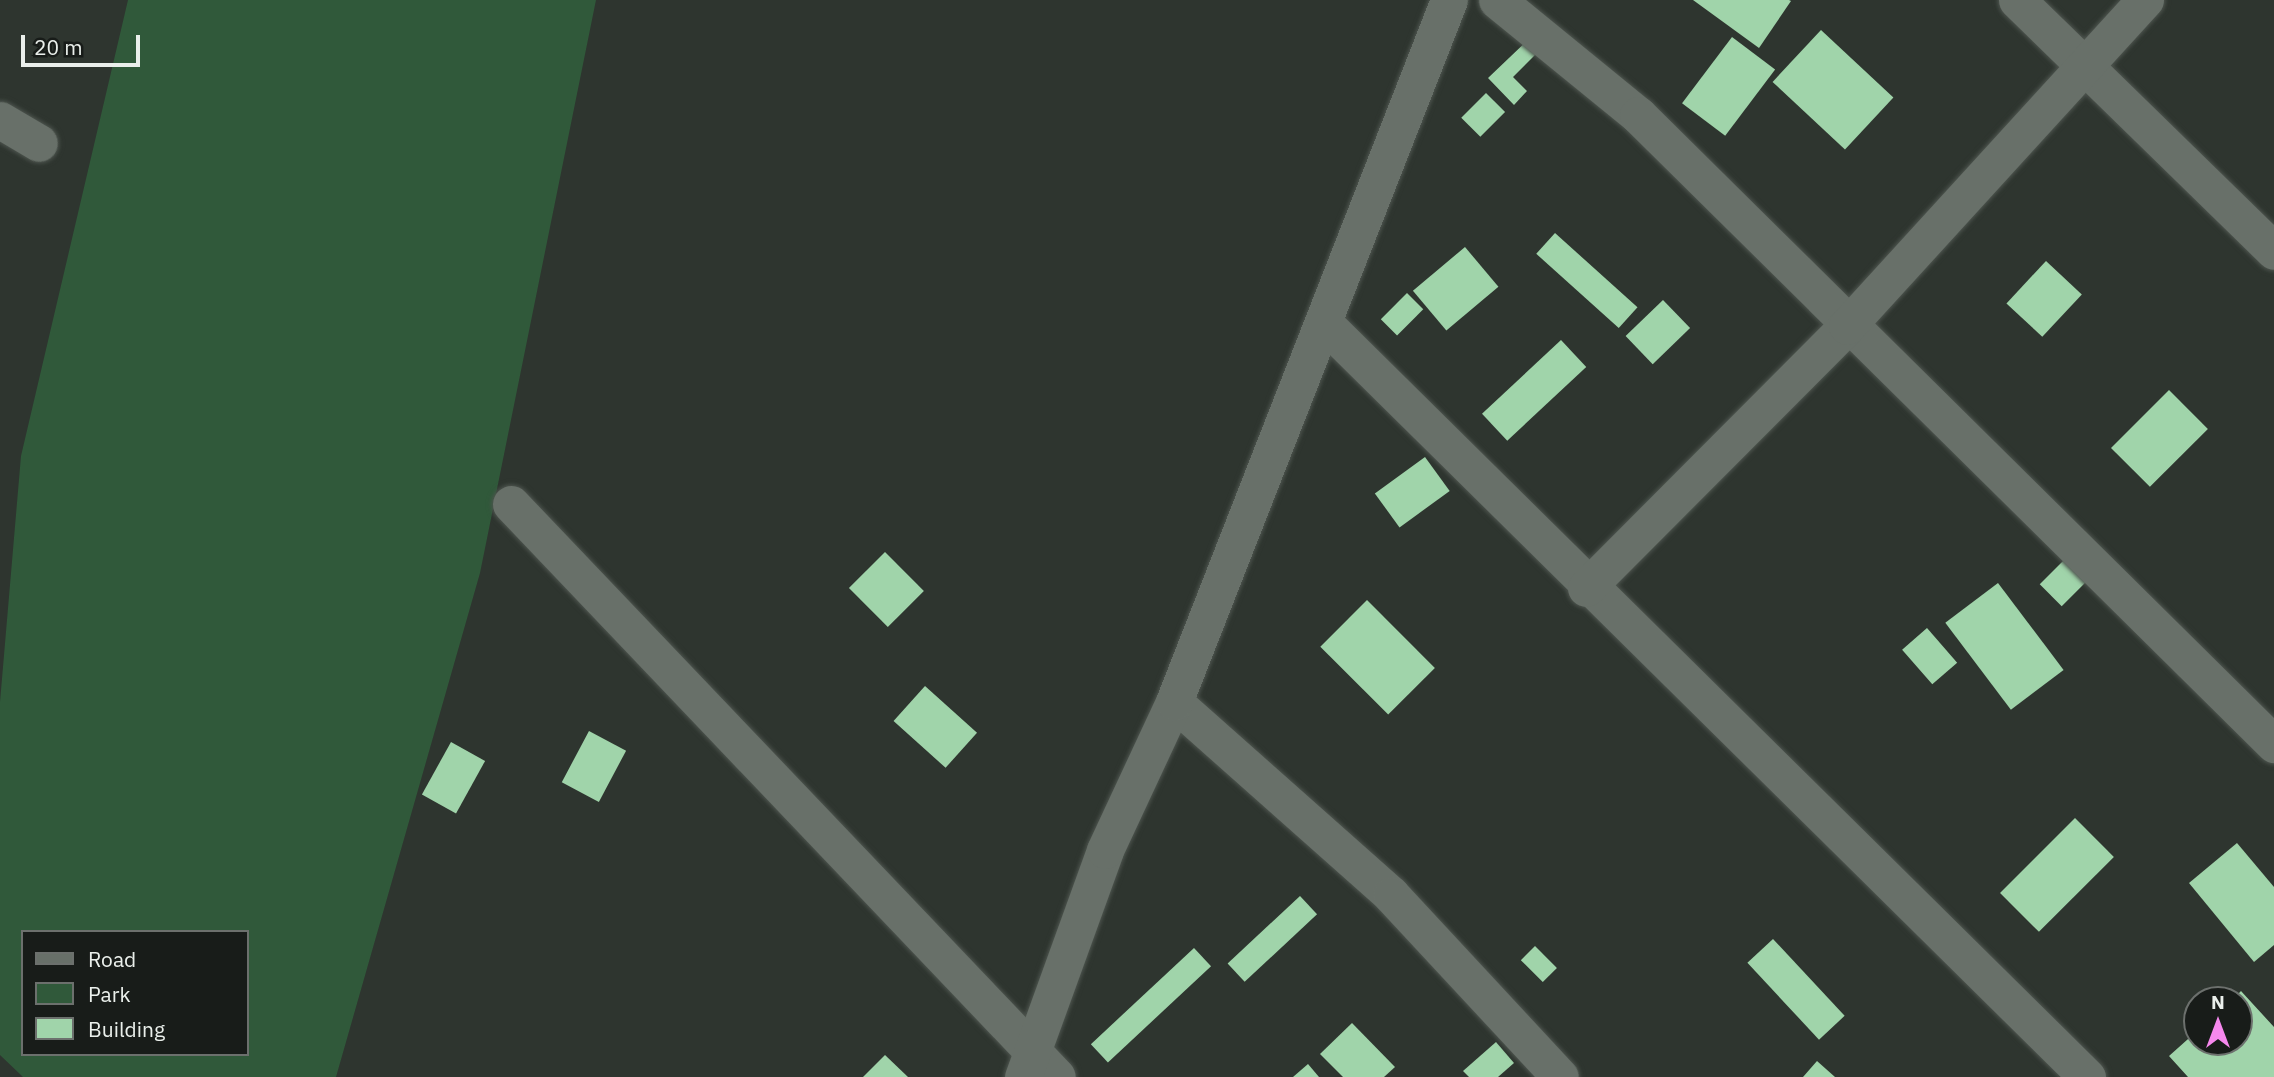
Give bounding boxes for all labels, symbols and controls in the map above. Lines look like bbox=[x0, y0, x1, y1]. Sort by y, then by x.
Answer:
scale bar bbox=[24, 21, 144, 65]
text: 20 m bbox=[34, 33, 83, 61]
legend bbox=[21, 930, 248, 1056]
text: Road bbox=[88, 945, 136, 973]
text: Park bbox=[88, 980, 131, 1008]
north arrow bbox=[2183, 986, 2253, 1056]
text: N bbox=[2211, 990, 2225, 1014]
text: Building bbox=[88, 1015, 165, 1043]

